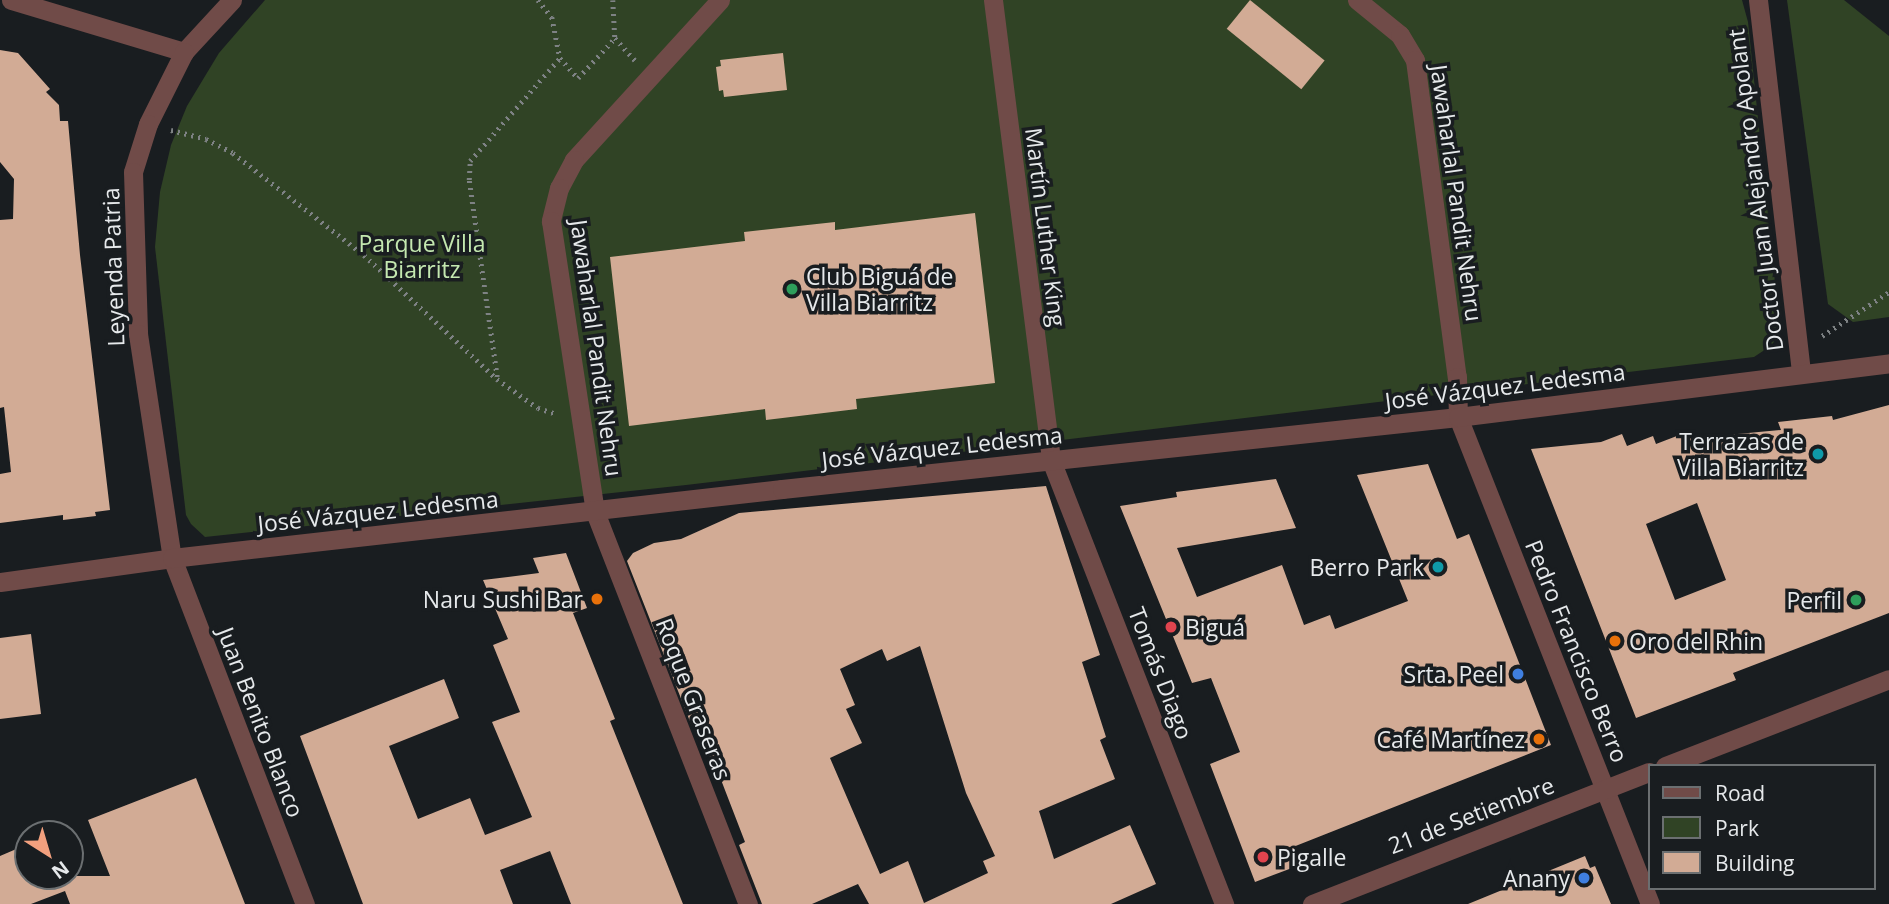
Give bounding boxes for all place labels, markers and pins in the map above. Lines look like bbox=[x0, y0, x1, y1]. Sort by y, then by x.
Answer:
place label: Club Biguá de Villa Biarritz bbox=[806, 262, 953, 316]
marker: Club Biguá de Villa Biarritz bbox=[784, 281, 800, 297]
place label: Terrazas de Villa Biarritz bbox=[1677, 427, 1804, 481]
marker: Terrazas de Villa Biarritz bbox=[1810, 446, 1826, 462]
place label: Berro Park bbox=[1310, 553, 1424, 581]
marker: Berro Park bbox=[1430, 559, 1446, 575]
place label: Naru Sushi Bar bbox=[423, 585, 583, 613]
place label: Perfil bbox=[1786, 586, 1842, 614]
marker: Naru Sushi Bar bbox=[589, 591, 605, 607]
marker: Perfil bbox=[1848, 592, 1864, 608]
place label: Biguá bbox=[1185, 613, 1245, 641]
marker: Biguá bbox=[1163, 619, 1179, 635]
place label: Oro del Rhin bbox=[1629, 627, 1763, 655]
marker: Oro del Rhin bbox=[1607, 633, 1623, 649]
place label: Srta. Peel bbox=[1404, 660, 1504, 688]
marker: Srta. Peel bbox=[1510, 666, 1526, 682]
place label: Café Martínez bbox=[1376, 725, 1525, 753]
marker: Café Martínez bbox=[1531, 731, 1547, 747]
place label: Pigalle bbox=[1277, 843, 1346, 871]
marker: Pigalle bbox=[1255, 849, 1271, 865]
place label: Anany bbox=[1503, 864, 1570, 892]
marker: Anany bbox=[1576, 870, 1592, 886]

